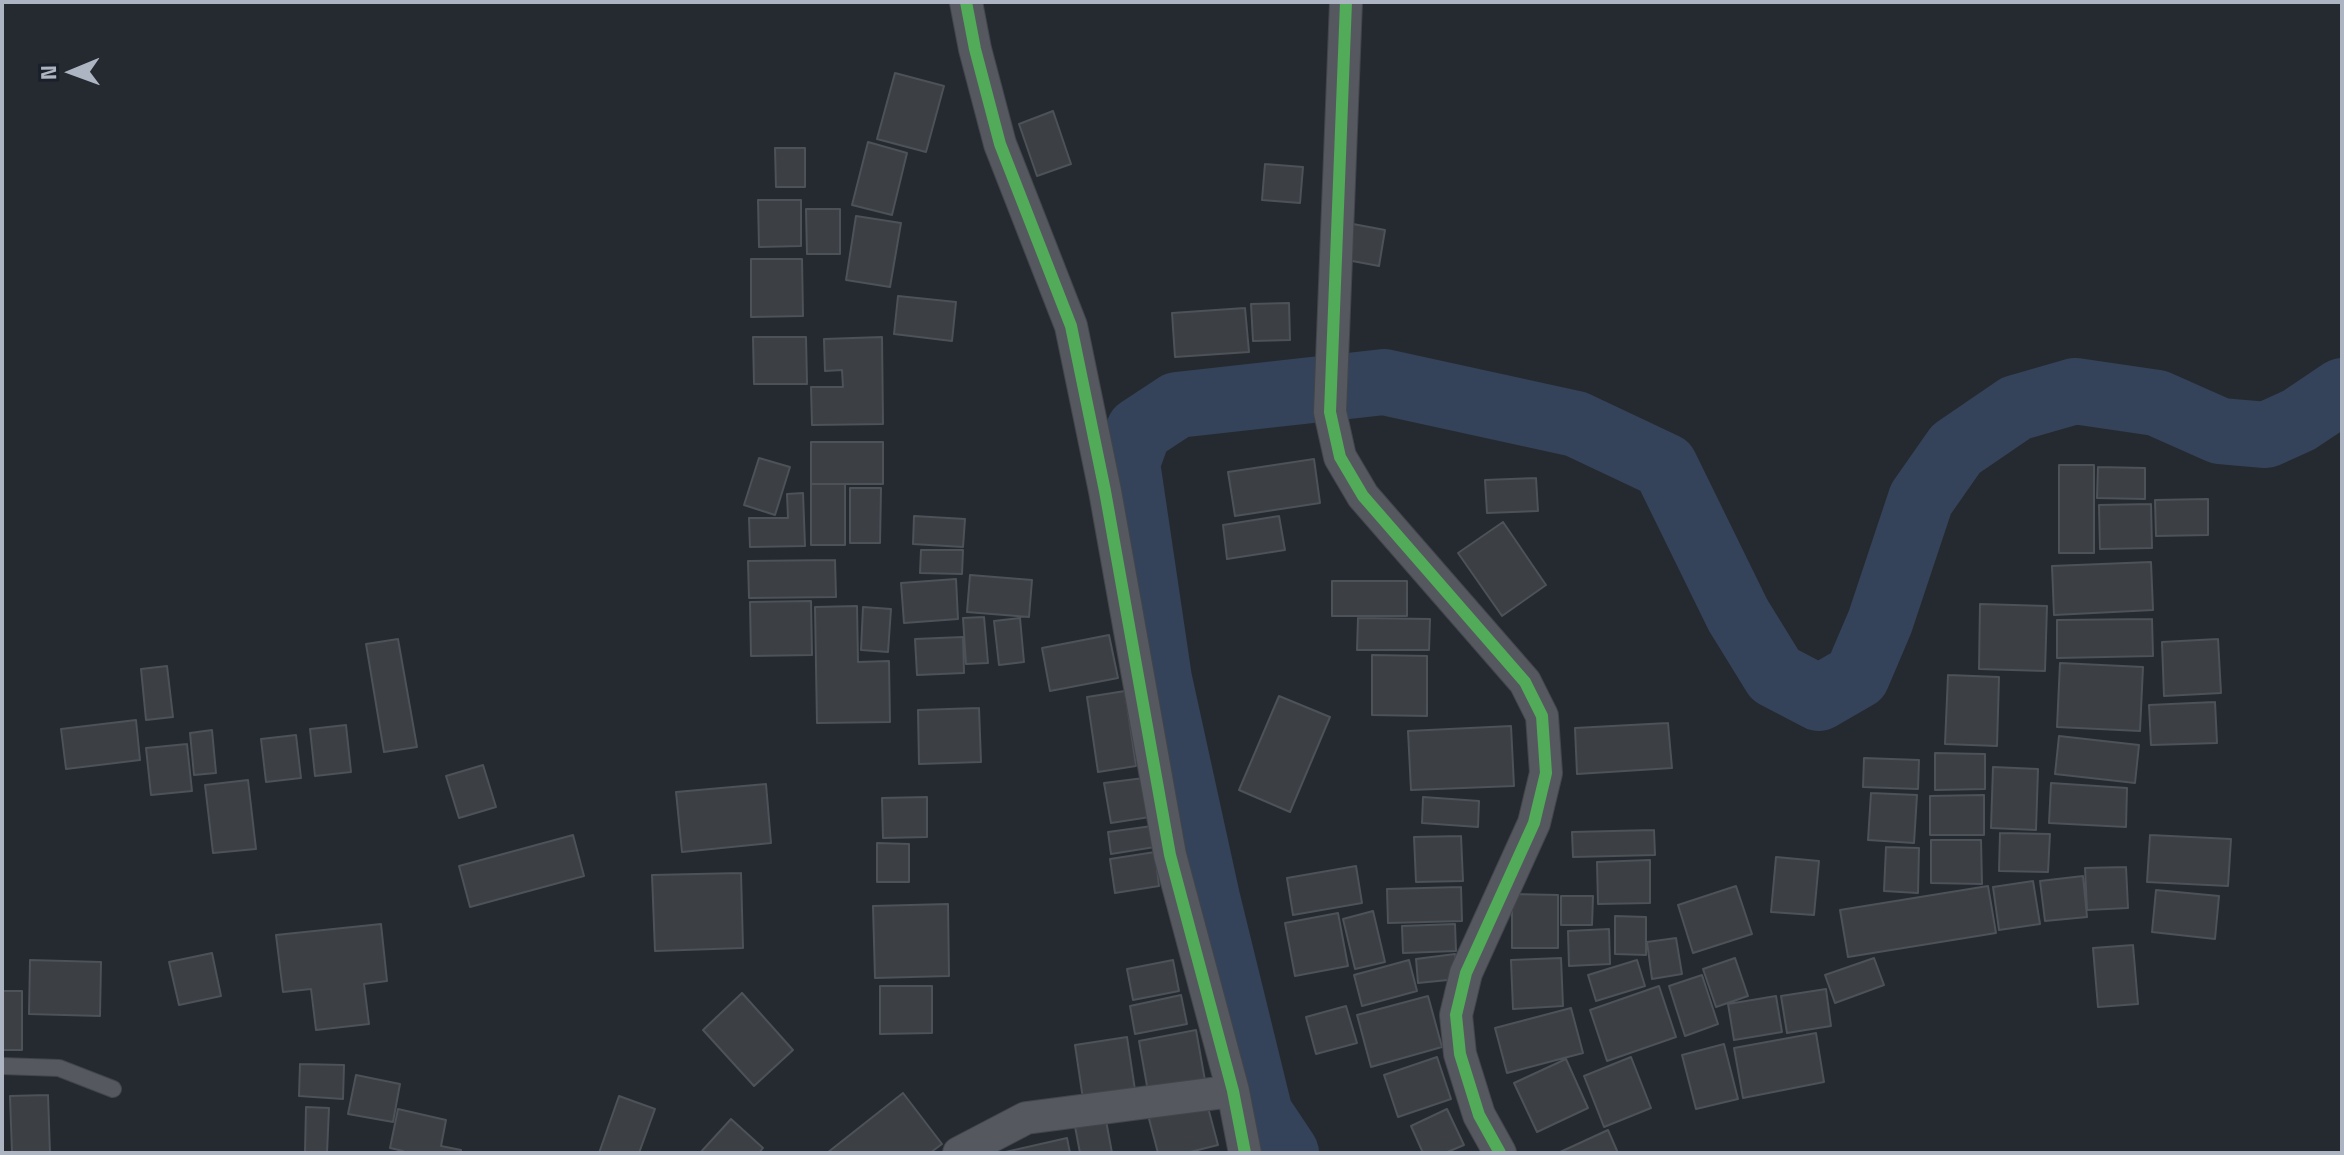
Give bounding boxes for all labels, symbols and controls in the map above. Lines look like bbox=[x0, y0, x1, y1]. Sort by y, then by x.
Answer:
north arrow bbox=[32, 32, 112, 112]
text: N bbox=[31, 64, 65, 80]

